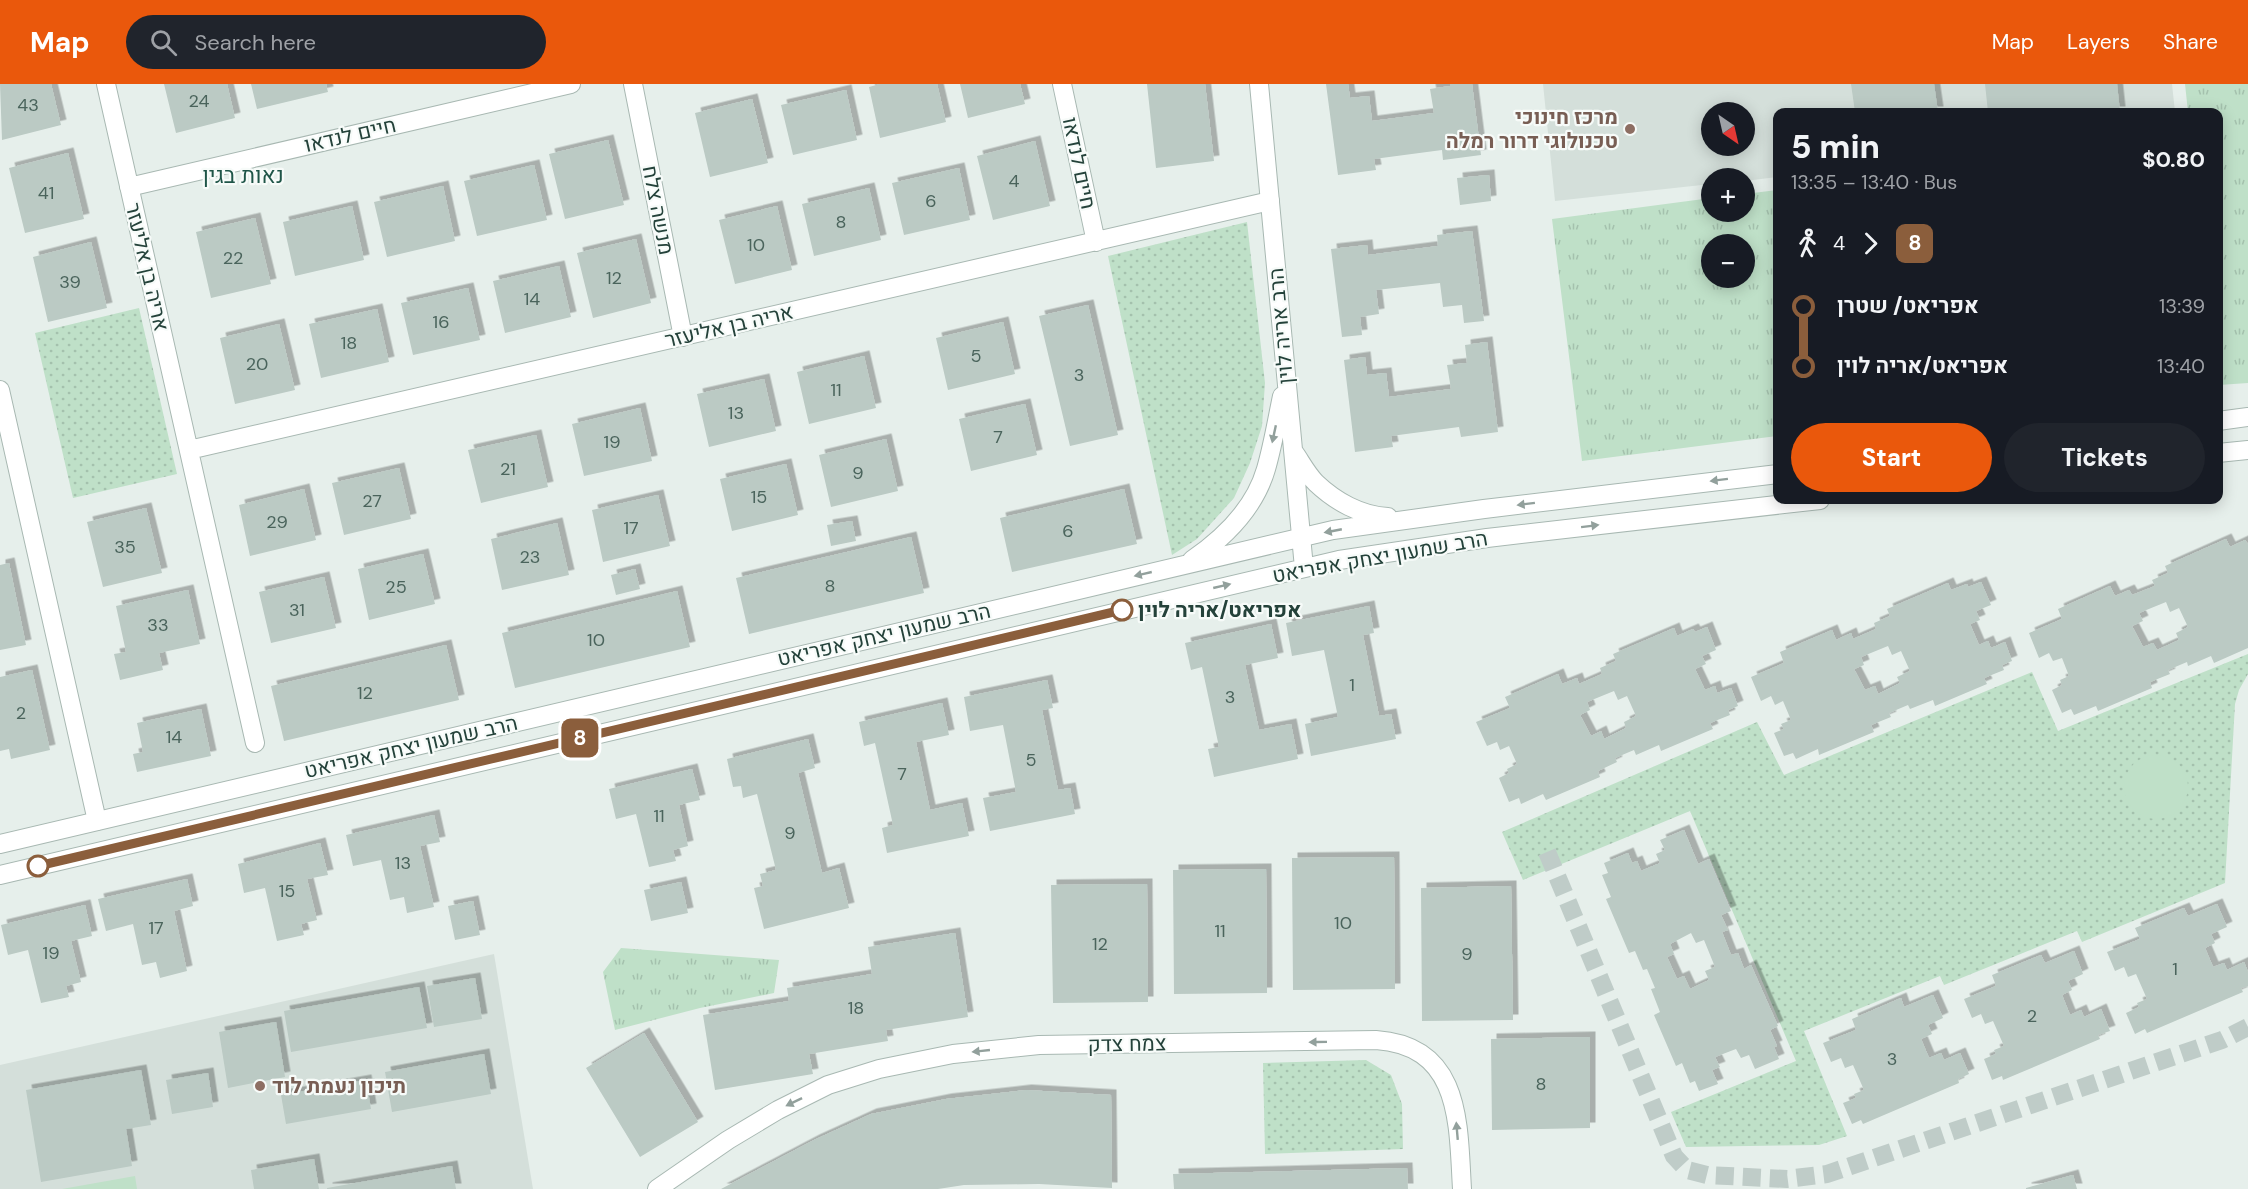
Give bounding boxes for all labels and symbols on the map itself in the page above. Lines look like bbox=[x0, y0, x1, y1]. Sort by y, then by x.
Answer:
house number: 24 bbox=[189, 89, 210, 113]
house number: 43 bbox=[17, 93, 39, 117]
north arrow bbox=[1701, 102, 1755, 156]
place label: מרכז חינוכי טכנולוגי דרור רמלה bbox=[1446, 103, 1618, 155]
street label: חיים לנדאו bbox=[301, 111, 399, 159]
street label: חיים לנדאו bbox=[1056, 114, 1102, 212]
marker: מרכז חינוכי טכנולוגי דרור רמלה bbox=[1623, 122, 1637, 136]
district label: נאות בגין bbox=[202, 161, 284, 190]
street label: מנשה צלח bbox=[636, 163, 680, 257]
house number: 4 bbox=[1009, 169, 1020, 193]
house number: 41 bbox=[38, 181, 54, 205]
house number: 6 bbox=[925, 189, 937, 213]
street label: אריה בן אליעזר bbox=[119, 200, 175, 334]
house number: 8 bbox=[836, 210, 846, 234]
house number: 10 bbox=[747, 233, 765, 257]
house number: 22 bbox=[223, 246, 243, 270]
house number: 12 bbox=[606, 266, 622, 290]
street label: הרב אריה לוין bbox=[1262, 267, 1300, 385]
house number: 39 bbox=[59, 270, 81, 294]
house number: 14 bbox=[524, 287, 540, 311]
street label: אריה בן אליעזר bbox=[662, 298, 796, 354]
house number: 16 bbox=[433, 310, 449, 334]
house number: 18 bbox=[341, 331, 357, 355]
house number: 5 bbox=[971, 344, 981, 368]
house number: 20 bbox=[246, 352, 268, 376]
house number: 3 bbox=[1074, 363, 1084, 387]
house number: 11 bbox=[830, 378, 842, 402]
house number: 13 bbox=[728, 401, 744, 425]
house number: 7 bbox=[993, 425, 1003, 449]
one-way arrow bbox=[1269, 425, 1278, 444]
house number: 19 bbox=[604, 430, 620, 454]
house number: 21 bbox=[500, 457, 516, 481]
house number: 9 bbox=[852, 461, 864, 485]
one-way arrow bbox=[1710, 476, 1729, 485]
house number: 15 bbox=[751, 485, 767, 509]
house number: 27 bbox=[362, 489, 382, 513]
one-way arrow bbox=[1516, 499, 1535, 508]
house number: 29 bbox=[266, 510, 288, 534]
house number: 17 bbox=[623, 516, 639, 540]
house number: 6 bbox=[1062, 519, 1074, 543]
one-way arrow bbox=[1581, 521, 1600, 531]
street label: הרב שמעון יצחק אפריאט bbox=[1270, 524, 1490, 590]
one-way arrow bbox=[1323, 527, 1342, 536]
house number: 35 bbox=[114, 535, 136, 559]
house number: 23 bbox=[519, 545, 541, 569]
one-way arrow bbox=[1133, 570, 1152, 580]
house number: 8 bbox=[825, 574, 835, 598]
house number: 25 bbox=[385, 575, 407, 599]
one-way arrow bbox=[1213, 581, 1231, 591]
place label: אפריאט/אריה לוין bbox=[1138, 596, 1301, 624]
street label: הרב שמעון יצחק אפריאט bbox=[775, 597, 993, 673]
house number: 31 bbox=[289, 598, 305, 622]
marker: אפריאט/אריה לוין bbox=[1111, 599, 1133, 621]
house number: 33 bbox=[147, 613, 169, 637]
house number: 10 bbox=[587, 628, 605, 652]
house number: 1 bbox=[1349, 673, 1355, 697]
house number: 12 bbox=[357, 681, 373, 705]
house number: 3 bbox=[1225, 685, 1235, 709]
house number: 2 bbox=[16, 701, 26, 725]
street label: הרב שמעון יצחק אפריאט bbox=[302, 709, 520, 785]
line badge: 8 bbox=[560, 718, 600, 758]
house number: 14 bbox=[166, 725, 182, 749]
house number: 5 bbox=[1026, 748, 1036, 772]
house number: 7 bbox=[897, 762, 907, 786]
house number: 11 bbox=[653, 804, 665, 828]
house number: 9 bbox=[784, 821, 796, 845]
house number: 13 bbox=[395, 851, 411, 875]
unlabelled marker bbox=[27, 855, 49, 877]
house number: 15 bbox=[279, 879, 295, 903]
house number: 10 bbox=[1334, 911, 1352, 935]
house number: 17 bbox=[148, 916, 164, 940]
house number: 11 bbox=[1214, 919, 1226, 943]
house number: 12 bbox=[1092, 932, 1108, 956]
house number: 19 bbox=[43, 941, 59, 965]
house number: 9 bbox=[1461, 942, 1473, 966]
house number: 1 bbox=[2172, 957, 2178, 981]
house number: 18 bbox=[848, 996, 864, 1020]
house number: 2 bbox=[2027, 1004, 2037, 1028]
street label: צמח צדק bbox=[1087, 1029, 1167, 1059]
one-way arrow bbox=[1308, 1037, 1327, 1046]
one-way arrow bbox=[971, 1046, 990, 1056]
house number: 3 bbox=[1887, 1047, 1897, 1071]
place label: תיכון נעמת לוד bbox=[272, 1072, 406, 1100]
house number: 8 bbox=[1536, 1072, 1546, 1096]
marker: תיכון נעמת לוד bbox=[253, 1079, 267, 1093]
one-way arrow bbox=[785, 1097, 802, 1107]
one-way arrow bbox=[1452, 1121, 1462, 1140]

